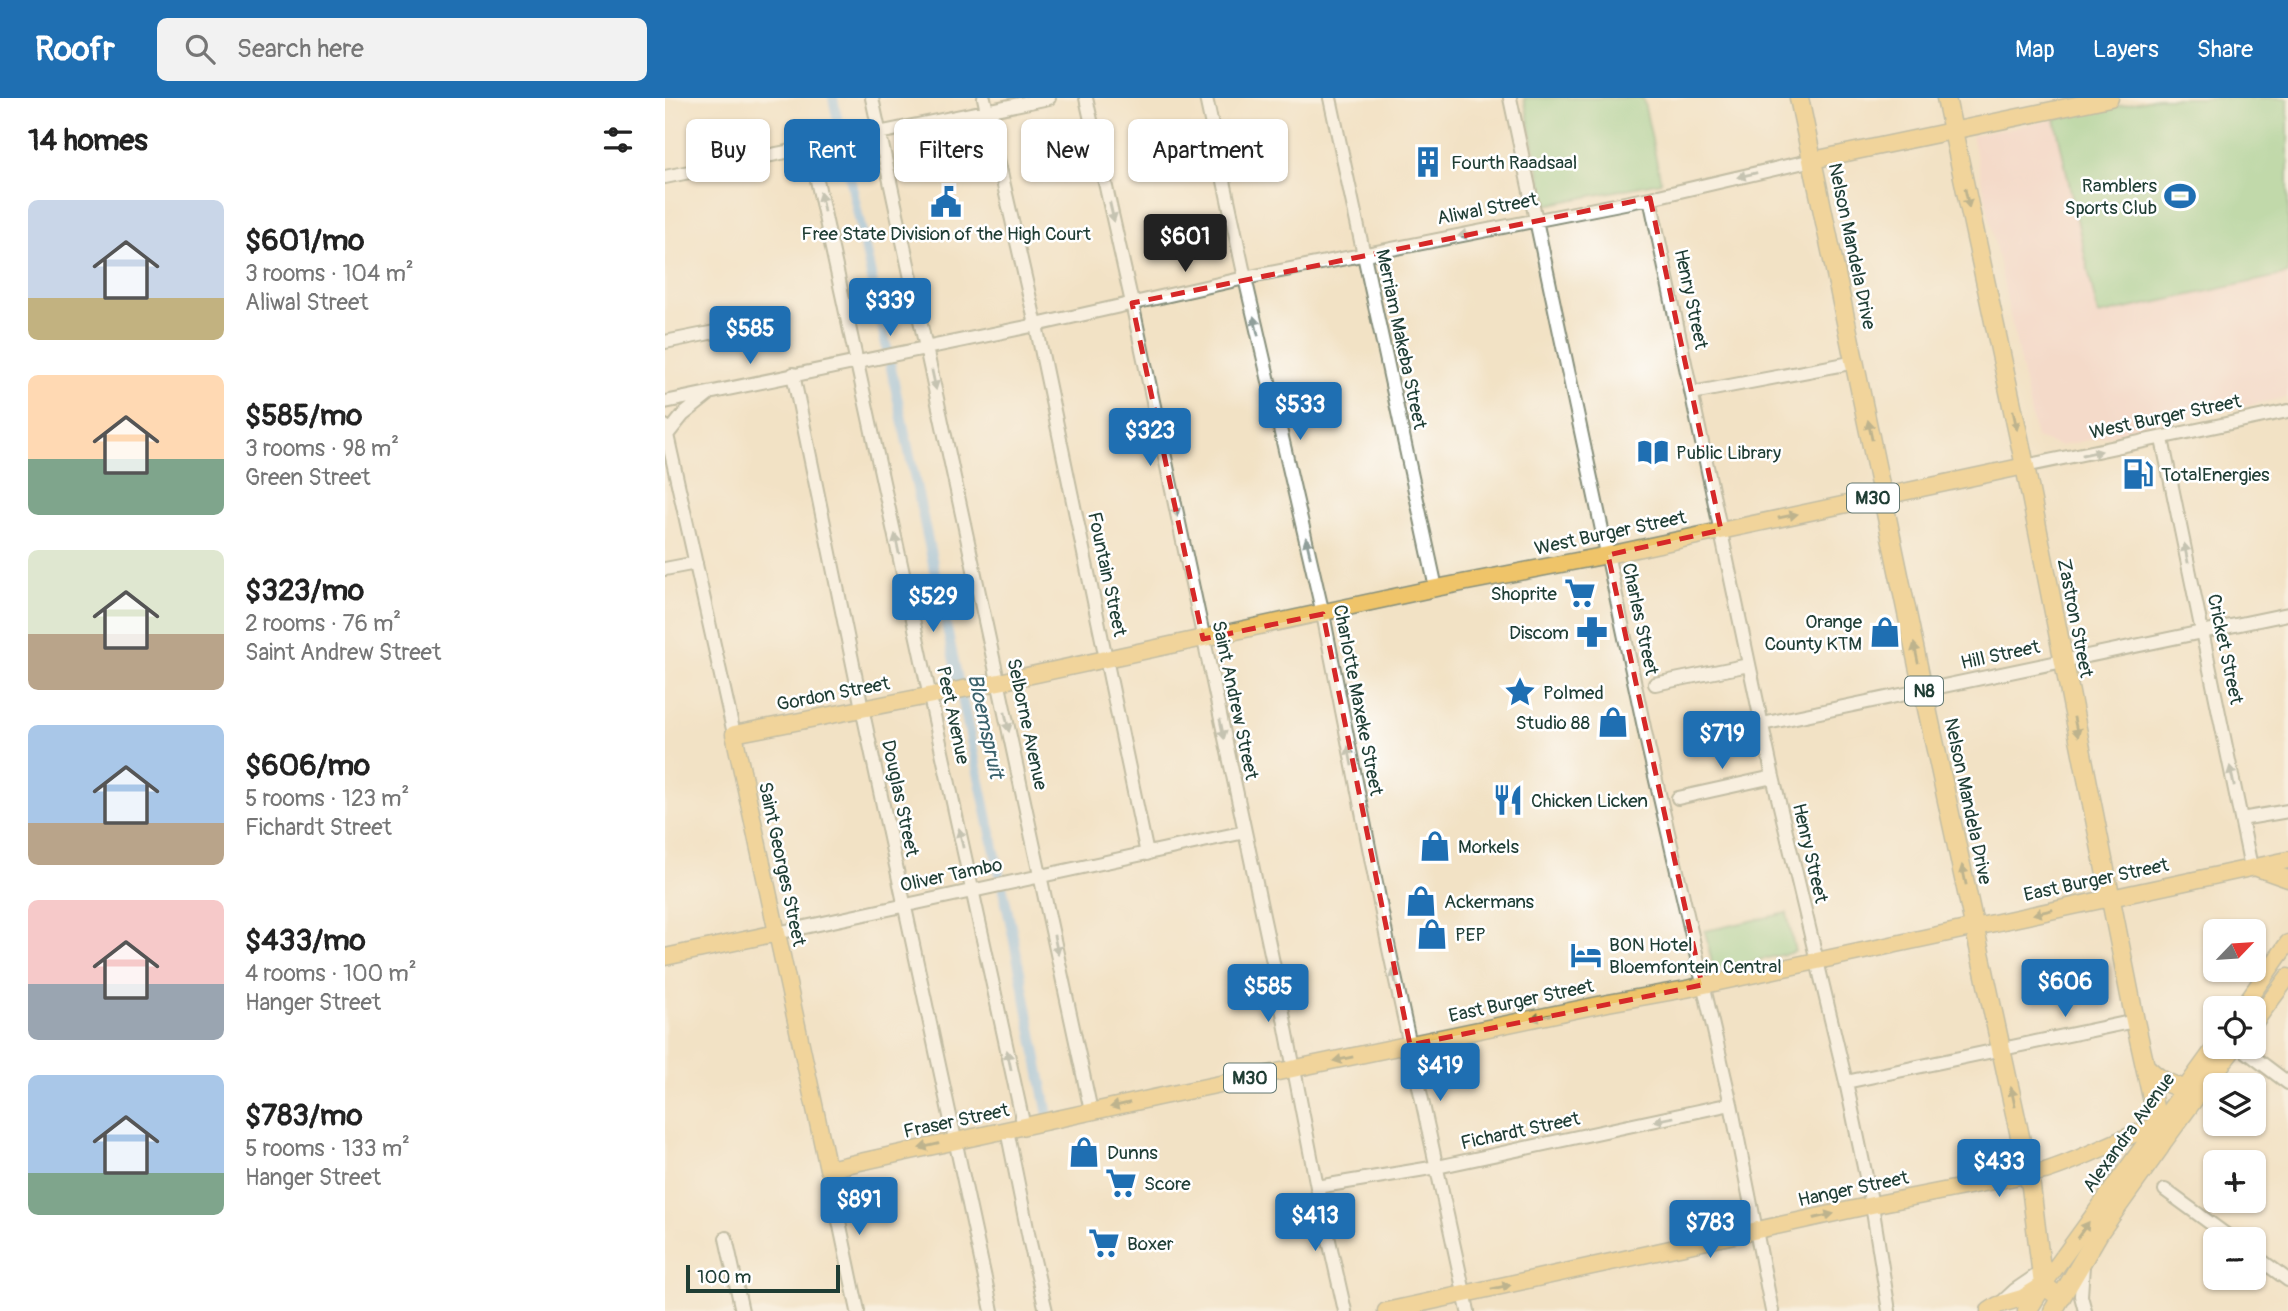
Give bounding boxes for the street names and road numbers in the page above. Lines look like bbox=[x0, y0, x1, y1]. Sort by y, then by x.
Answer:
street label: Nelson Mandela Drive bbox=[1823, 161, 1882, 332]
street label: Aliwal Street bbox=[1435, 187, 1540, 230]
street label: Merriam Makeba Street bbox=[1370, 247, 1432, 432]
street label: Henry Street bbox=[1669, 247, 1713, 352]
street label: West Burger Street bbox=[2087, 389, 2244, 445]
road number: M30 bbox=[1847, 484, 1899, 512]
street label: West Burger Street bbox=[1532, 505, 1689, 561]
street label: Fountain Street bbox=[1082, 510, 1132, 639]
street label: Zastron Street bbox=[2052, 557, 2098, 680]
street label: Charles Street bbox=[1616, 561, 1664, 678]
street label: Cricket Street bbox=[2202, 592, 2248, 707]
street label: Charlotte Maxeke Street bbox=[1328, 603, 1388, 798]
street label: Saint Andrew Street bbox=[1206, 618, 1264, 782]
street label: Hill Street bbox=[1959, 635, 2042, 675]
street label: Selborne Avenue bbox=[1001, 656, 1053, 793]
street label: Peet Avenue bbox=[931, 664, 975, 767]
street label: Gordon Street bbox=[775, 671, 892, 717]
road number: N8 bbox=[1905, 676, 1943, 706]
street label: Nelson Mandela Drive bbox=[1939, 716, 1998, 887]
street label: Douglas Street bbox=[876, 738, 924, 859]
street label: Saint Georges Street bbox=[753, 780, 811, 949]
street label: Henry Street bbox=[1787, 801, 1833, 906]
street label: Oliver Tambo bbox=[898, 852, 1005, 898]
street label: East Burger Street bbox=[2022, 853, 2171, 907]
street label: East Burger Street bbox=[1447, 974, 1596, 1028]
road number: M30 bbox=[1224, 1063, 1276, 1093]
street label: Alexandra Avenue bbox=[2077, 1068, 2181, 1197]
street label: Fraser Street bbox=[901, 1098, 1012, 1144]
street label: Fichardt Street bbox=[1458, 1107, 1582, 1155]
street label: Hanger Street bbox=[1796, 1165, 1911, 1212]

